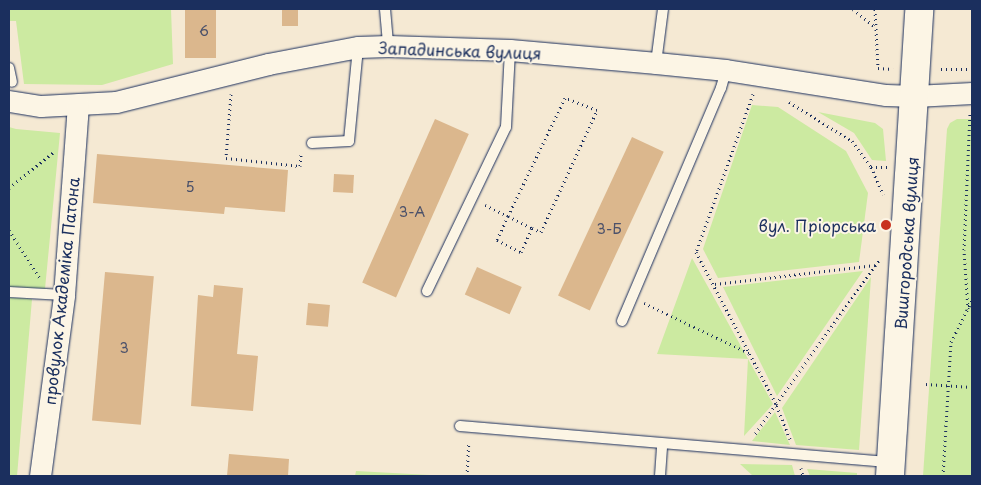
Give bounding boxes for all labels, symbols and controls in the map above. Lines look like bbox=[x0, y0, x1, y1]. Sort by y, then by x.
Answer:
house number: 6 bbox=[199, 23, 209, 39]
street label: Западинська вулиця bbox=[378, 38, 542, 62]
street label: Вишгородська вулиця bbox=[890, 156, 922, 330]
street label: провулок Академіка Патона bbox=[39, 176, 83, 406]
house number: 5 bbox=[185, 179, 195, 195]
house number: 3-А bbox=[399, 204, 425, 220]
place label: вул. Пріорська bbox=[758, 215, 876, 235]
marker: вул. Пріорська bbox=[880, 219, 892, 231]
house number: 3-Б bbox=[596, 221, 622, 237]
house number: 3 bbox=[119, 340, 129, 356]

